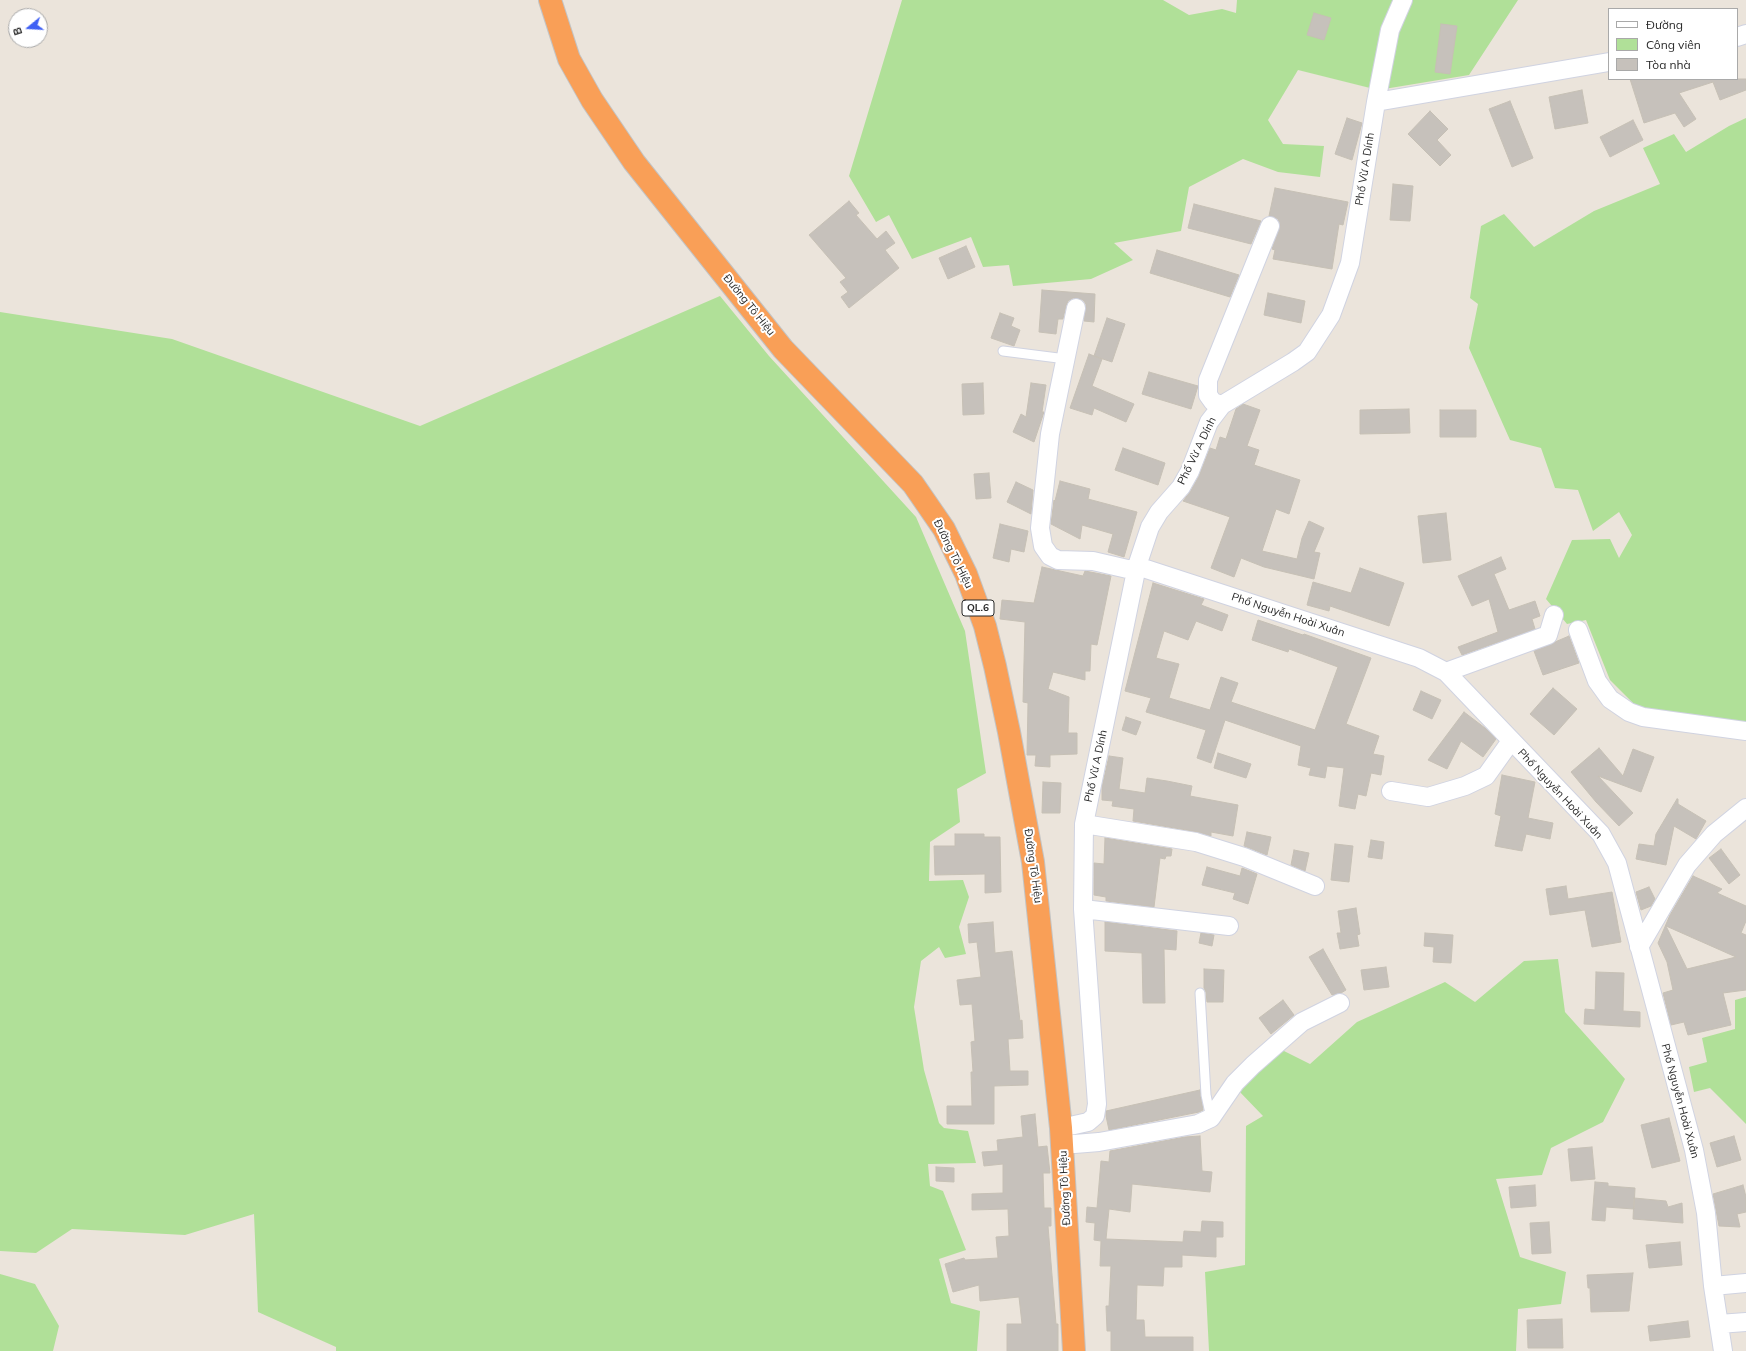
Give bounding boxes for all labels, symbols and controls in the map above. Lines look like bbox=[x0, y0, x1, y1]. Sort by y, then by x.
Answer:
north arrow bbox=[8, 8, 48, 48]
legend bbox=[1608, 8, 1738, 80]
text: Đường bbox=[1646, 17, 1683, 32]
text: B bbox=[10, 26, 25, 37]
text: Công viên bbox=[1646, 37, 1701, 52]
text: Tòa nhà bbox=[1646, 57, 1691, 72]
street label: Phố Vừ A Dính bbox=[1353, 132, 1377, 206]
street label: Đường Tô Hiệu bbox=[720, 272, 778, 338]
street label: Phố Vừ A Dính bbox=[1175, 415, 1219, 487]
street label: Đường Tô Hiệu bbox=[931, 517, 975, 591]
street label: Phố Nguyễn Hoài Xuân bbox=[1230, 590, 1346, 640]
road number: QL.6 bbox=[962, 600, 994, 616]
street label: Phố Vừ A Dính bbox=[1082, 729, 1110, 803]
street label: Phố Nguyễn Hoài Xuân bbox=[1515, 746, 1605, 842]
street label: Đường Tô Hiệu bbox=[1021, 828, 1045, 904]
street label: Phố Nguyễn Hoài Xuân bbox=[1658, 1042, 1702, 1160]
street label: Đường Tô Hiệu bbox=[1056, 1150, 1074, 1226]

